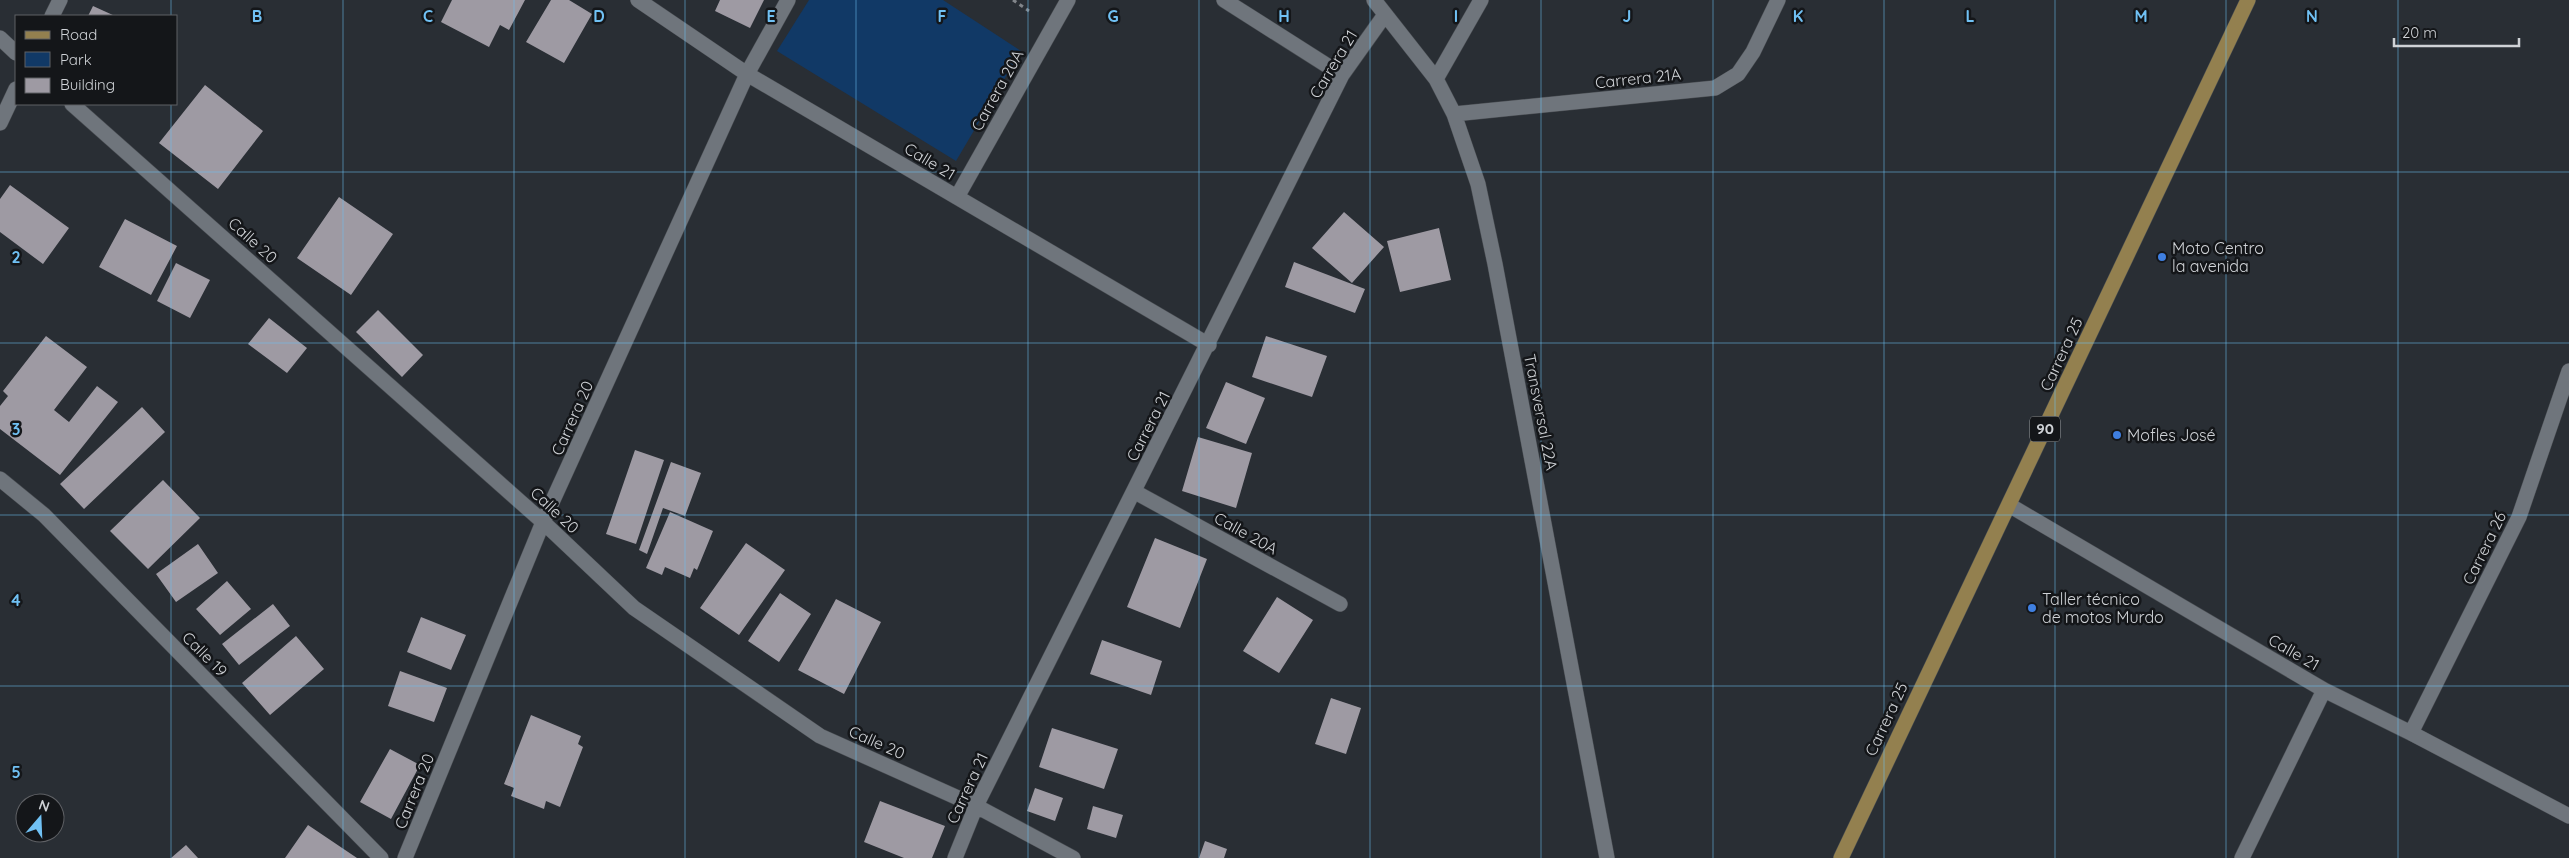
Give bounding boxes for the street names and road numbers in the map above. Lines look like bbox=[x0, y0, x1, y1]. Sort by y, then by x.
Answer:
street label: Carrera 21 bbox=[1305, 26, 1361, 102]
street label: Carrera 20A bbox=[966, 46, 1028, 134]
street label: Carrera 21A bbox=[1594, 64, 1682, 92]
street label: Calle 21 bbox=[901, 138, 959, 184]
street label: Calle 20 bbox=[224, 213, 282, 267]
street label: Carrera 25 bbox=[2035, 314, 2087, 394]
street label: Transversal 22A bbox=[1520, 352, 1562, 472]
street label: Carrera 20 bbox=[547, 378, 597, 458]
street label: Carrera 21 bbox=[1122, 388, 1174, 464]
road number: 90 bbox=[2030, 416, 2060, 442]
street label: Calle 20 bbox=[527, 483, 583, 537]
street label: Calle 20A bbox=[1211, 507, 1281, 559]
street label: Carrera 26 bbox=[2458, 508, 2510, 588]
street label: Calle 19 bbox=[178, 627, 232, 681]
street label: Calle 21 bbox=[2265, 629, 2323, 675]
street label: Carrera 25 bbox=[1860, 679, 1912, 759]
street label: Calle 20 bbox=[846, 721, 908, 763]
street label: Carrera 21 bbox=[942, 749, 992, 827]
street label: Carrera 20 bbox=[390, 750, 438, 832]

